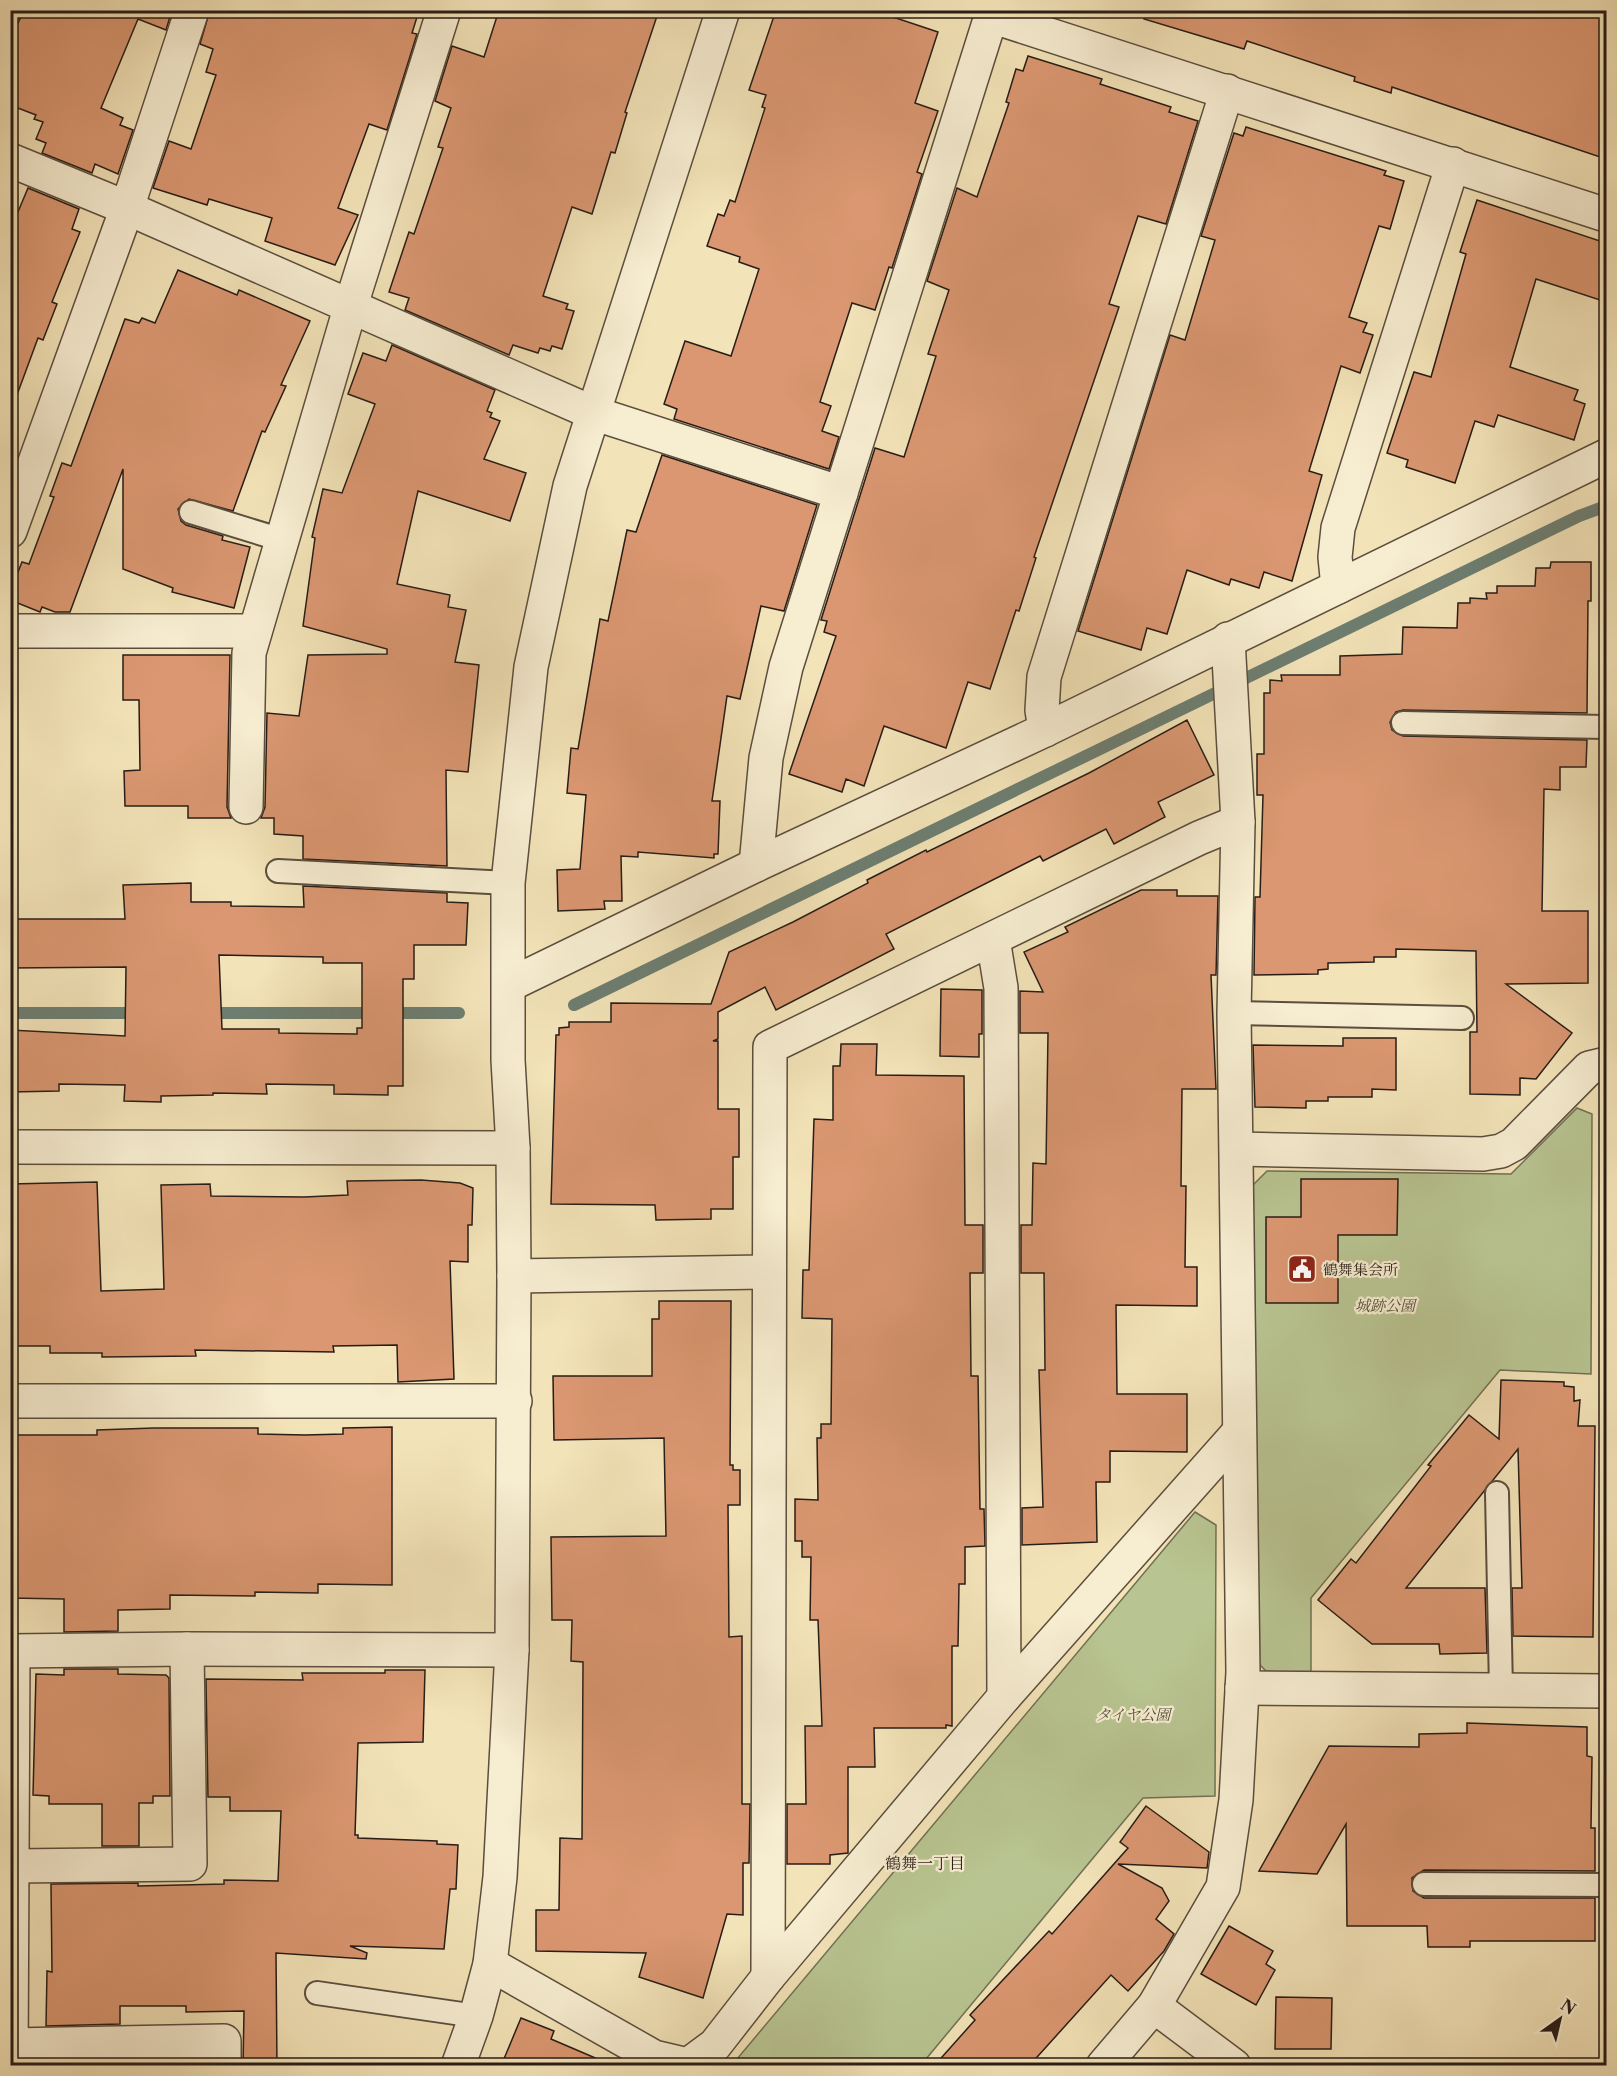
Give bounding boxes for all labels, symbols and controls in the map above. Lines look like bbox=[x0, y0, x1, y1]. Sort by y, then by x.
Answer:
public building icon: 鶴舞集会所 bbox=[1286, 1253, 1318, 1285]
place label: 鶴舞集会所 bbox=[1323, 1260, 1398, 1279]
park label: 城跡公園 bbox=[1355, 1296, 1418, 1315]
park label: タイヤ公園 bbox=[1096, 1705, 1173, 1724]
district label: 鶴舞一丁目 bbox=[885, 1853, 965, 1873]
north arrow bbox=[1530, 1989, 1590, 2049]
text: N bbox=[1557, 1994, 1580, 2019]

